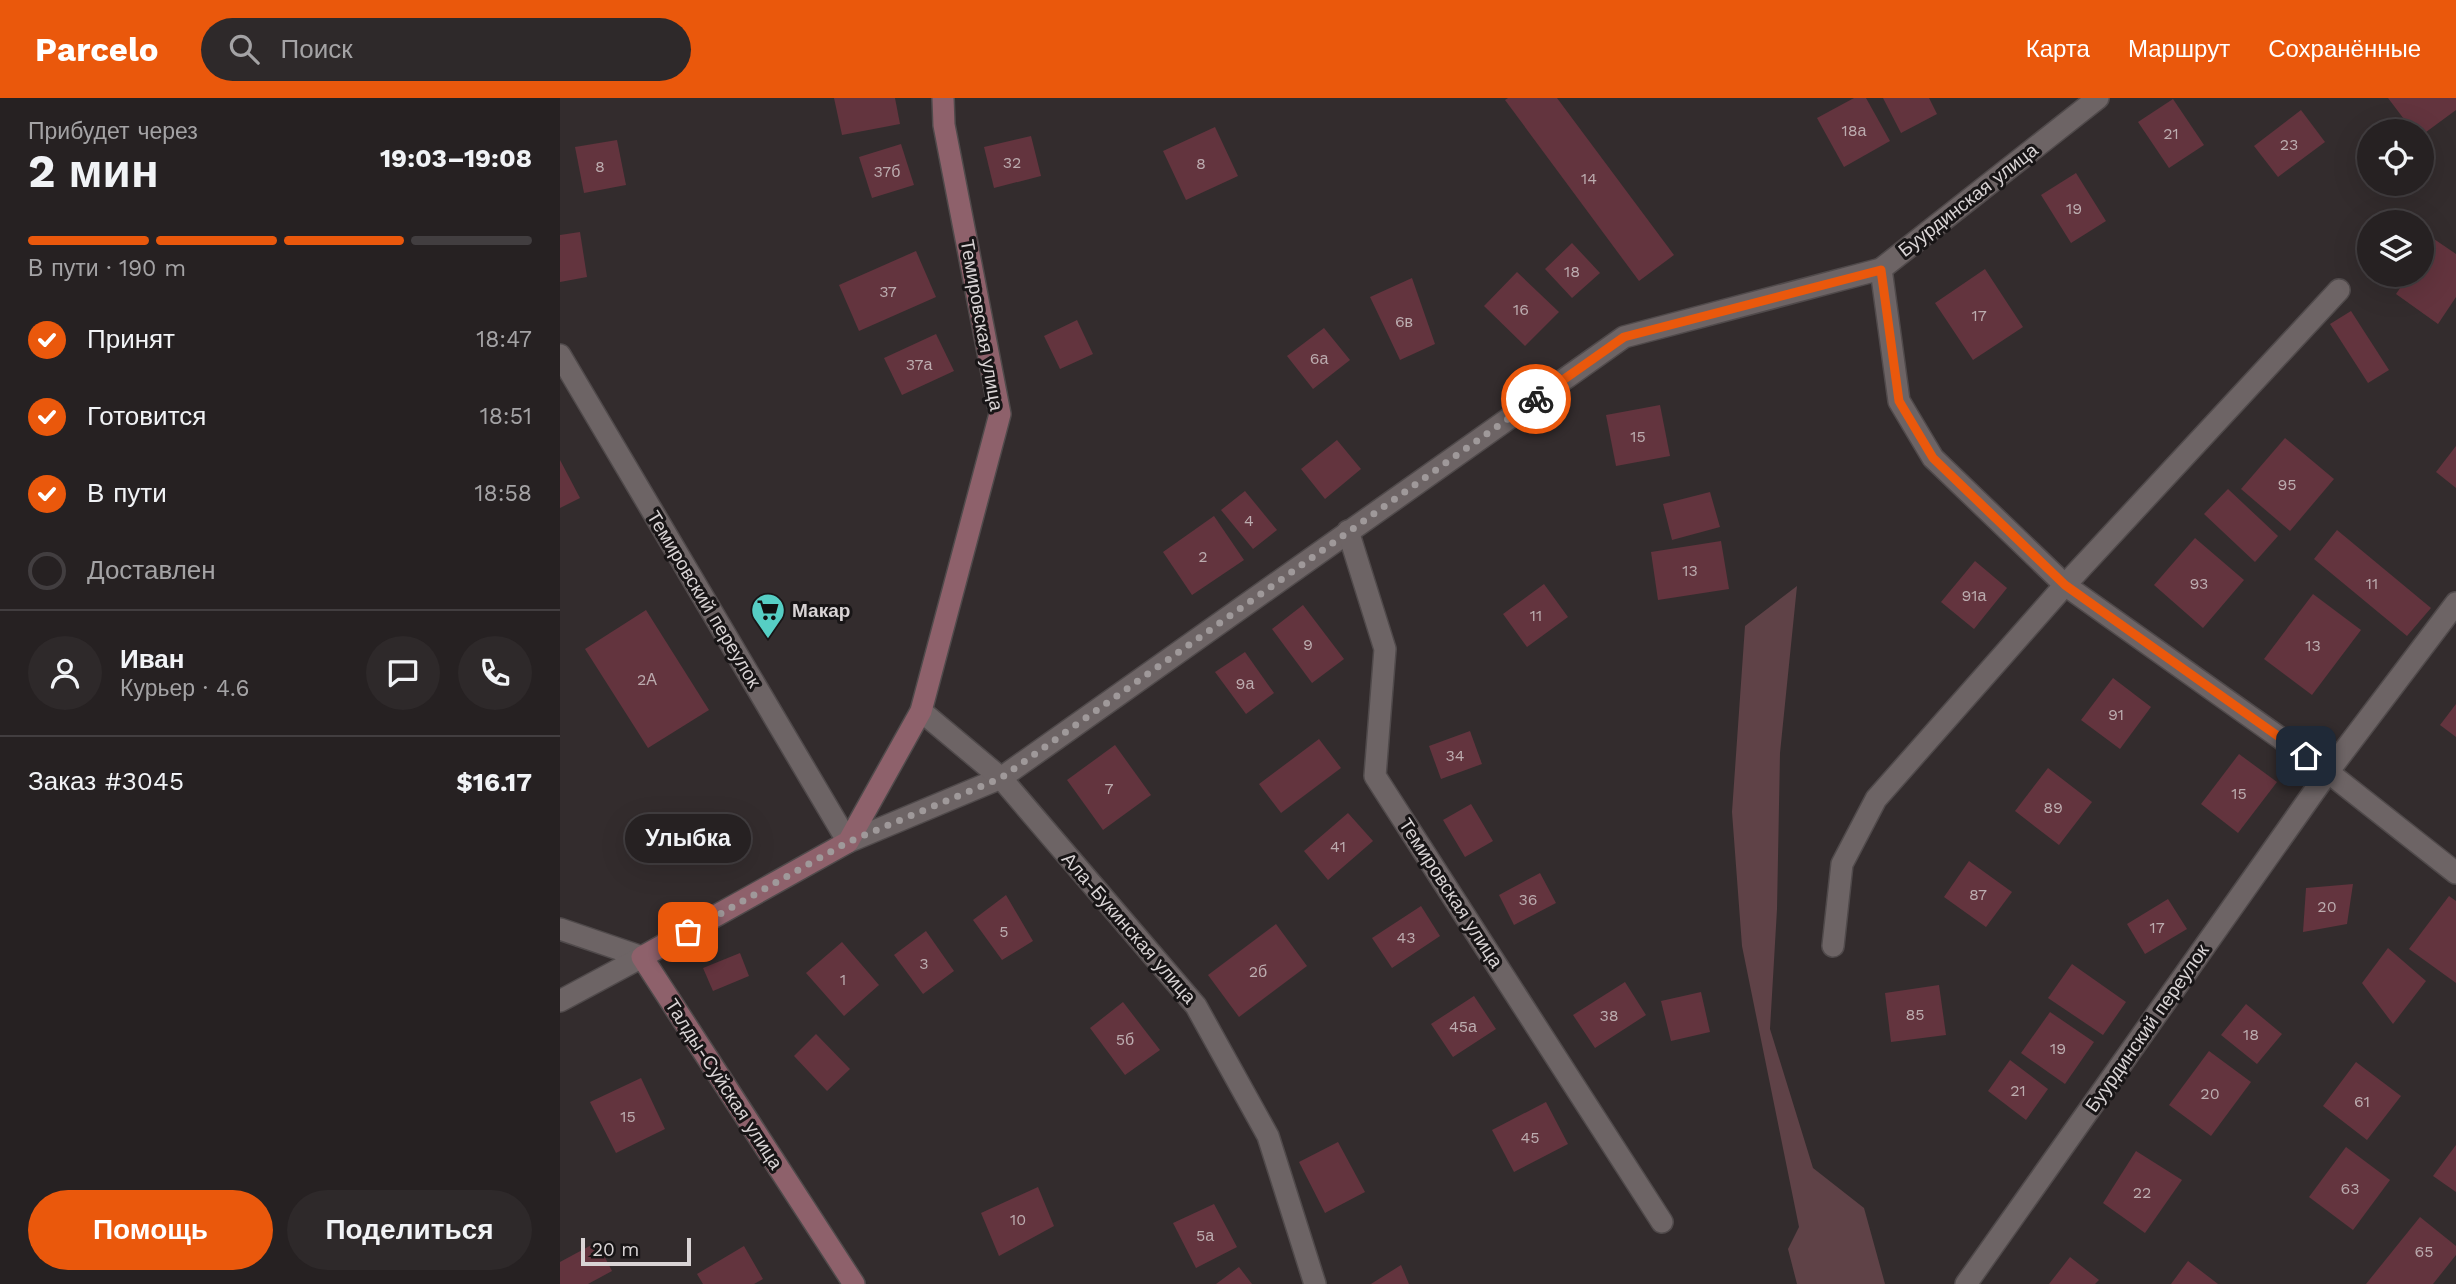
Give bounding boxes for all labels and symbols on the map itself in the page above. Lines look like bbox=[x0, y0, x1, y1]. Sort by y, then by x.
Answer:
house number: 18а bbox=[1842, 121, 1867, 140]
house number: 21 bbox=[2163, 124, 2179, 143]
house number: 23 bbox=[2280, 135, 2298, 154]
street label: Буурдинская улица bbox=[1894, 138, 2043, 262]
house number: 32 bbox=[1003, 153, 1021, 172]
house number: 8 bbox=[1196, 154, 1206, 173]
house number: 8 bbox=[595, 157, 605, 176]
house number: 37б bbox=[874, 162, 900, 181]
house number: 14 bbox=[1581, 169, 1597, 188]
house number: 19 bbox=[2066, 199, 2082, 218]
street label: Темировская улица bbox=[956, 238, 1008, 413]
house number: 18 bbox=[1564, 262, 1580, 281]
house number: 37 bbox=[879, 282, 897, 301]
house number: 16 bbox=[1513, 300, 1529, 319]
house number: 17 bbox=[1971, 306, 1987, 325]
house number: 6в bbox=[1395, 312, 1413, 331]
house number: 6а bbox=[1310, 349, 1328, 368]
house number: 37а bbox=[906, 355, 932, 374]
courier bbox=[1501, 364, 1571, 434]
house number: 15 bbox=[1630, 427, 1646, 446]
house number: 95 bbox=[2277, 475, 2297, 494]
street label: Темировский переулок bbox=[642, 506, 766, 692]
house number: 4 bbox=[1244, 511, 1254, 530]
house number: 2 bbox=[1198, 547, 1208, 566]
house number: 13 bbox=[1682, 561, 1698, 580]
house number: 93 bbox=[2190, 574, 2208, 593]
house number: 11 bbox=[2366, 574, 2378, 593]
house number: 91а bbox=[1961, 586, 1987, 605]
supermarket icon: Макар bbox=[749, 591, 787, 640]
place label: Макар bbox=[792, 599, 850, 622]
house number: 11 bbox=[1530, 606, 1542, 625]
house number: 9 bbox=[1303, 635, 1313, 654]
house number: 13 bbox=[2305, 636, 2321, 655]
house number: 2А bbox=[637, 670, 657, 689]
house number: 9а bbox=[1236, 674, 1254, 693]
house number: 91 bbox=[2108, 705, 2124, 724]
pin bbox=[2276, 726, 2336, 786]
house number: 34 bbox=[1445, 746, 1465, 765]
house number: 7 bbox=[1105, 779, 1114, 798]
house number: 15 bbox=[2231, 784, 2247, 803]
house number: 89 bbox=[2043, 798, 2063, 817]
callout: Улыбка bbox=[625, 813, 751, 862]
street label: Темировская улица bbox=[1394, 814, 1508, 972]
house number: 41 bbox=[1330, 837, 1346, 856]
street label: Ала-Букинская улица bbox=[1057, 848, 1201, 1009]
house number: 87 bbox=[1969, 885, 1987, 904]
house number: 36 bbox=[1518, 890, 1538, 909]
house number: 20 bbox=[2317, 897, 2337, 916]
pin bbox=[658, 902, 718, 962]
house number: 17 bbox=[2149, 918, 2165, 937]
house number: 5 bbox=[999, 922, 1009, 941]
house number: 43 bbox=[1396, 928, 1416, 947]
street label: Буурдинский переулок bbox=[2080, 939, 2214, 1116]
house number: 3 bbox=[919, 954, 929, 973]
house number: 2б bbox=[1249, 962, 1267, 981]
house number: 1 bbox=[840, 970, 846, 989]
street label: Талды-Суйская улица bbox=[660, 995, 788, 1174]
house number: 85 bbox=[1905, 1005, 1925, 1024]
house number: 38 bbox=[1599, 1006, 1619, 1025]
house number: 45а bbox=[1449, 1017, 1477, 1036]
house number: 18 bbox=[2243, 1025, 2259, 1044]
house number: 5б bbox=[1116, 1030, 1134, 1049]
house number: 19 bbox=[2050, 1039, 2066, 1058]
house number: 21 bbox=[2010, 1081, 2026, 1100]
house number: 20 bbox=[2200, 1084, 2220, 1103]
house number: 61 bbox=[2354, 1092, 2370, 1111]
house number: 15 bbox=[620, 1107, 636, 1126]
house number: 45 bbox=[1520, 1128, 1540, 1147]
house number: 63 bbox=[2340, 1179, 2360, 1198]
house number: 22 bbox=[2133, 1183, 2151, 1202]
house number: 10 bbox=[1010, 1210, 1026, 1229]
house number: 5а bbox=[1196, 1226, 1214, 1245]
scale bar bbox=[581, 1235, 691, 1267]
house number: 65 bbox=[2414, 1242, 2434, 1261]

